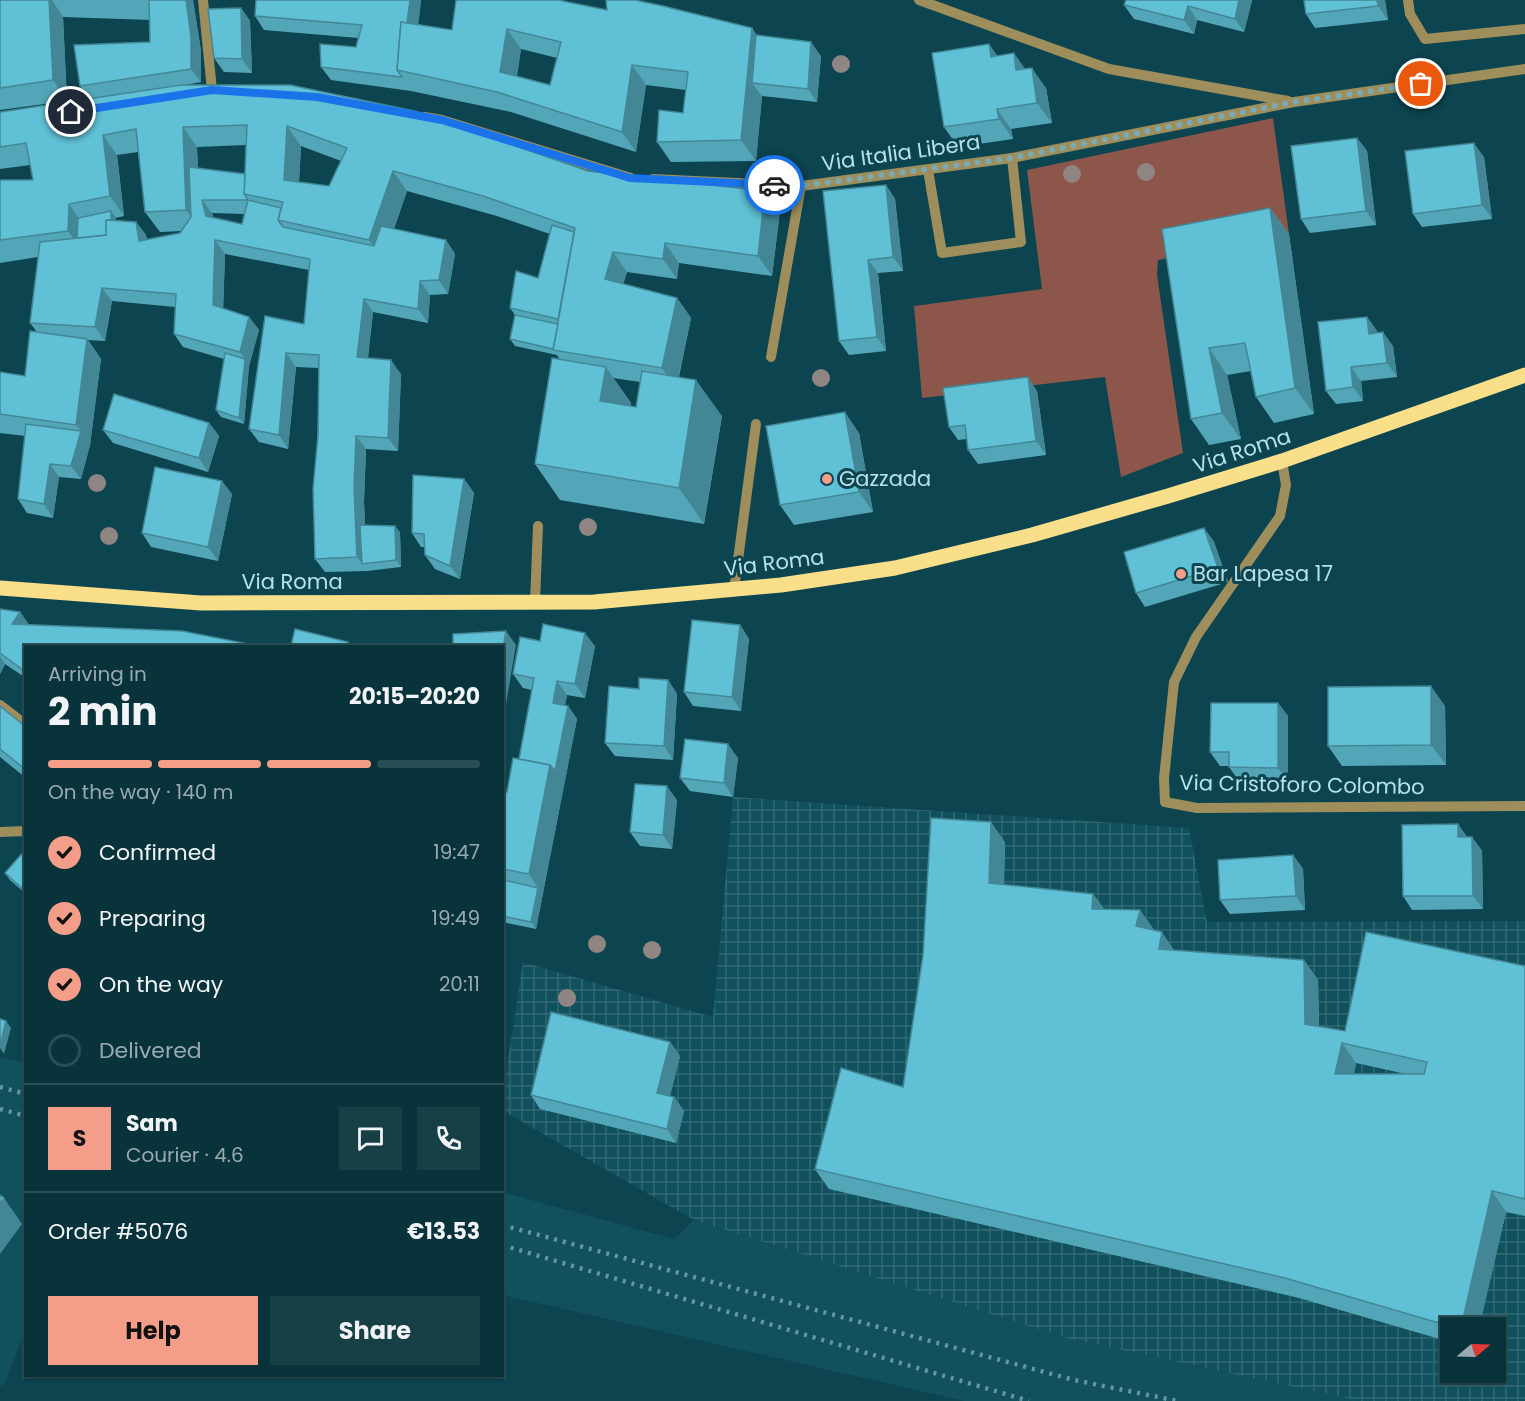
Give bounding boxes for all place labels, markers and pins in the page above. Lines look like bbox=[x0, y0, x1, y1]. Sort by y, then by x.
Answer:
pin bbox=[1395, 58, 1446, 109]
pin bbox=[45, 86, 96, 137]
place label: Gazzada bbox=[839, 464, 931, 493]
marker: Gazzada bbox=[820, 472, 834, 486]
place label: Bar Lapesa 17 bbox=[1193, 559, 1333, 588]
marker: Bar Lapesa 17 bbox=[1174, 567, 1188, 581]

